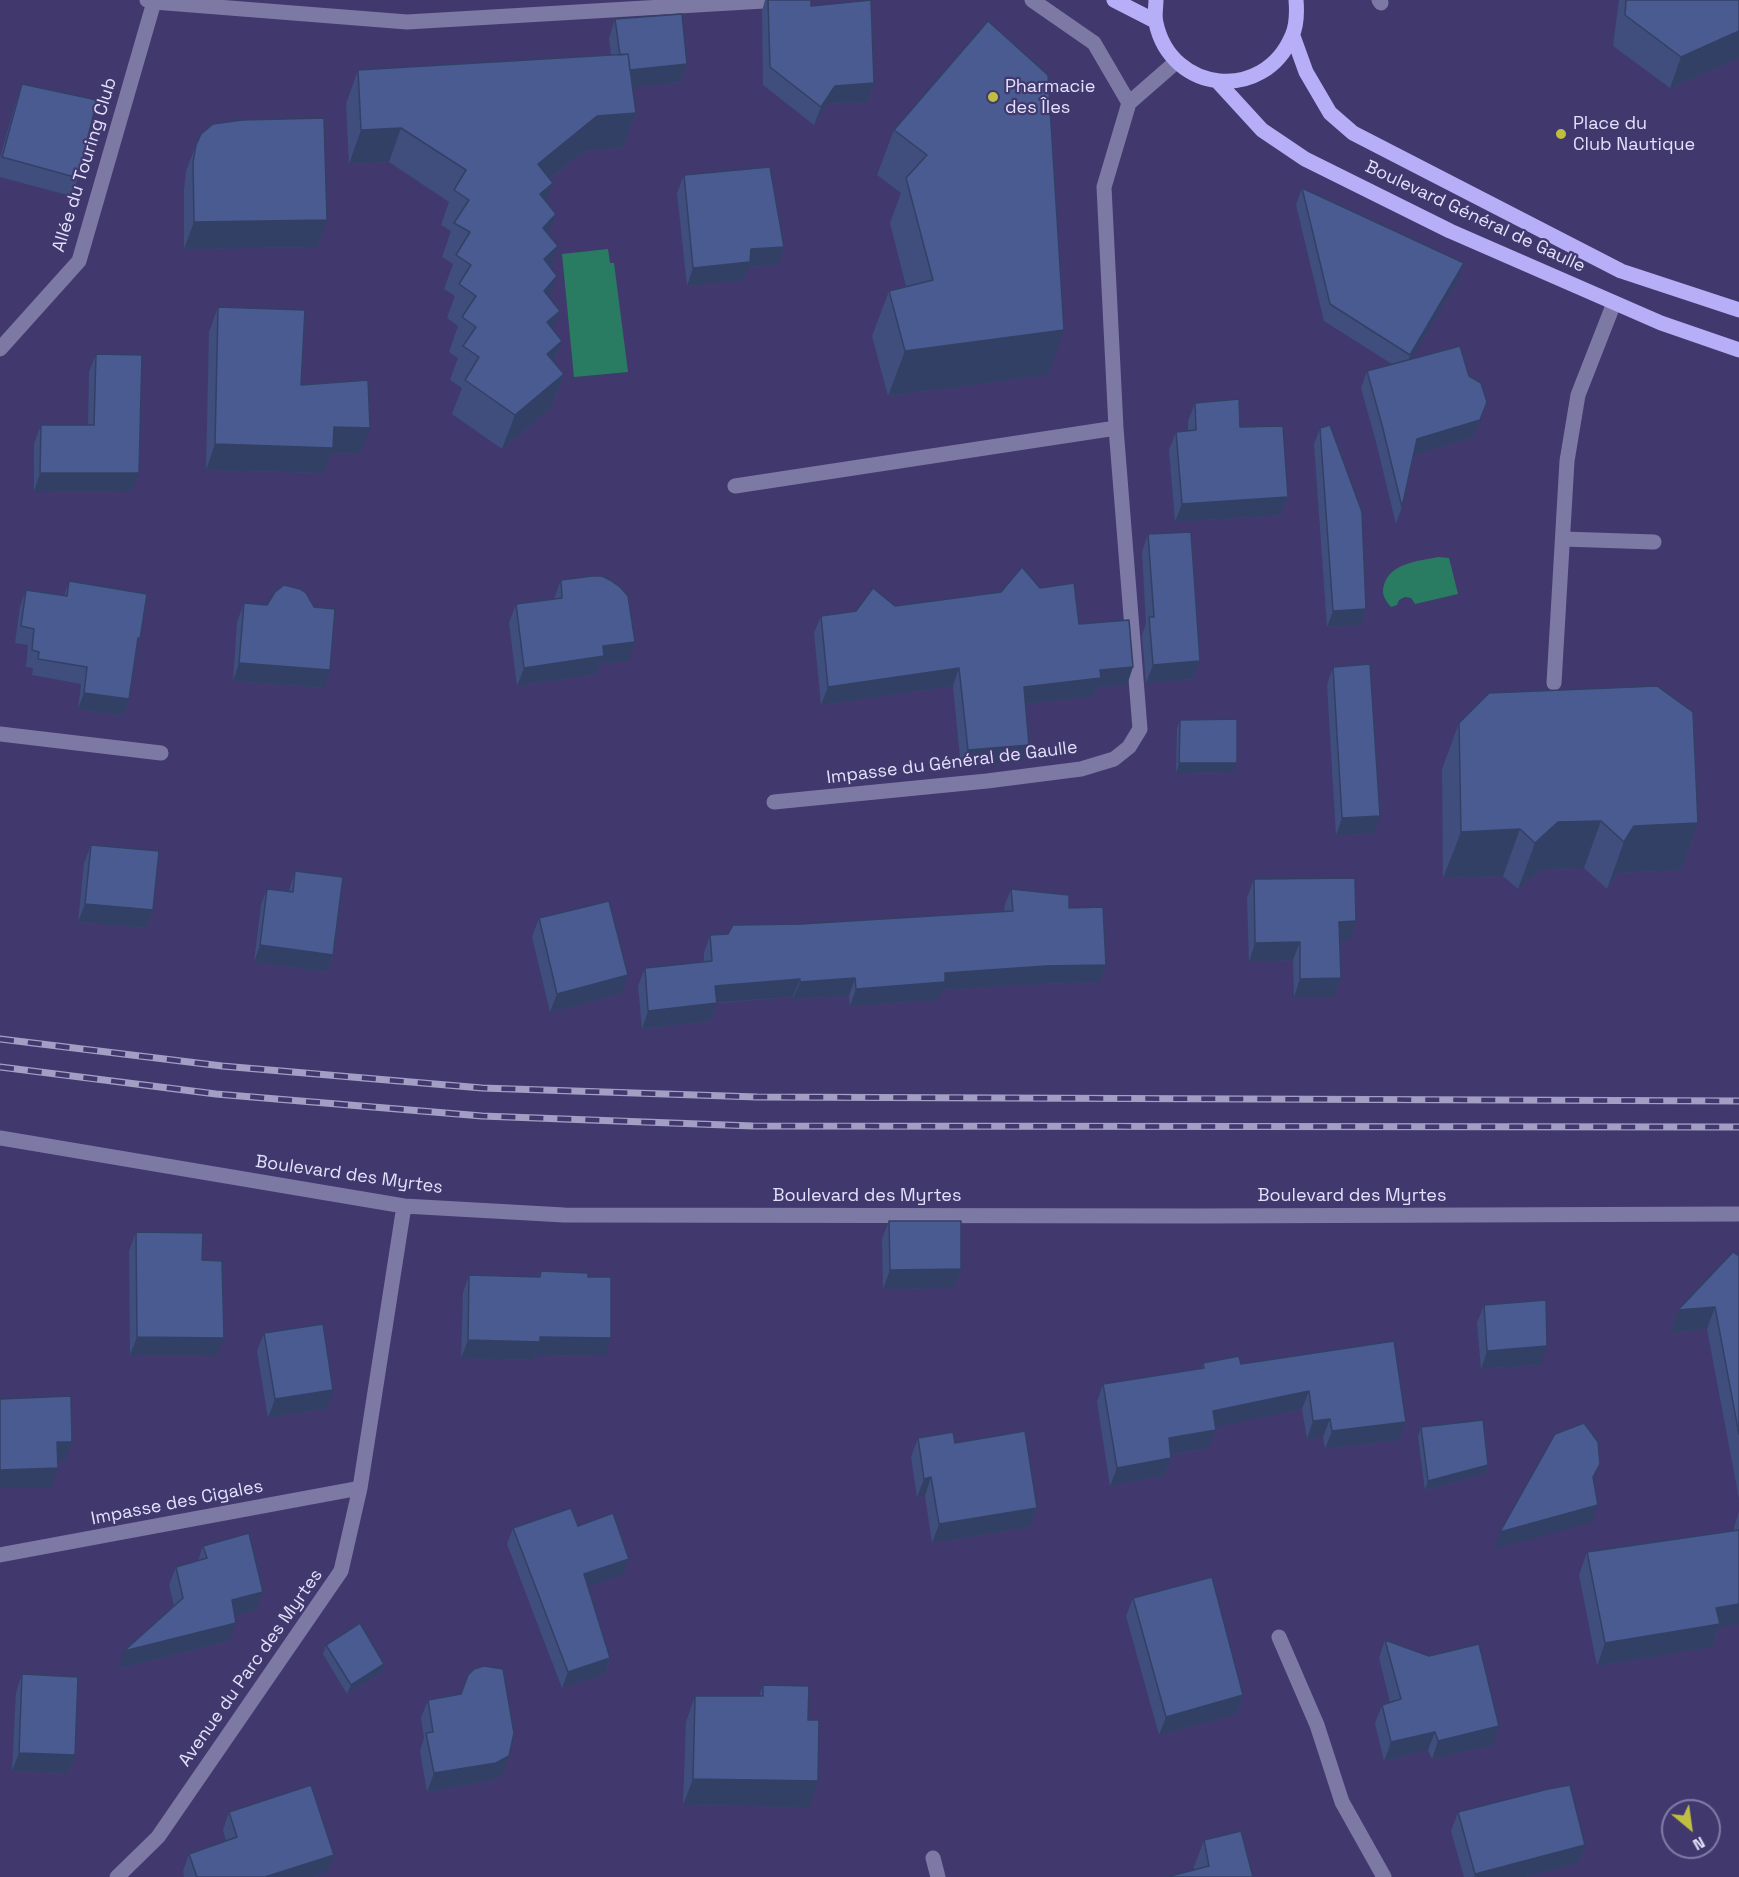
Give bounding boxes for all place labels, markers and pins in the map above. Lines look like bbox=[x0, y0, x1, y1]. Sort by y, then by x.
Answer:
place label: Pharmacie des Îles bbox=[1005, 76, 1095, 118]
marker: Pharmacie des Îles bbox=[986, 90, 1000, 104]
place label: Place du Club Nautique bbox=[1573, 113, 1695, 156]
marker: Place du Club Nautique bbox=[1554, 127, 1568, 141]

